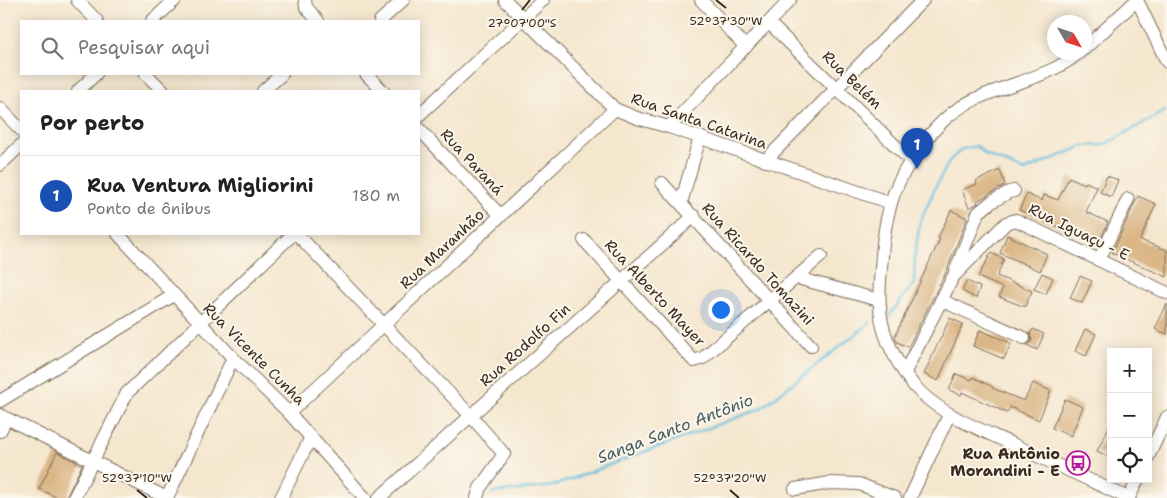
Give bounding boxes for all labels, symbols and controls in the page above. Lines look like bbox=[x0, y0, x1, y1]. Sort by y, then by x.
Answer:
text: 52°37'30"W bbox=[690, 13, 762, 29]
text: 27°07'00"S bbox=[487, 15, 557, 31]
north arrow bbox=[1047, 15, 1092, 60]
search box bbox=[20, 20, 420, 75]
icon: search bbox=[38, 34, 66, 62]
text: Pesquisar aqui bbox=[78, 35, 210, 60]
street label: Rua Belém bbox=[818, 47, 886, 114]
street label: Rua Santa Catarina bbox=[628, 88, 770, 154]
text: Por perto bbox=[40, 109, 144, 137]
street label: Rua Paraná bbox=[436, 124, 508, 200]
pin: 1 bbox=[901, 128, 933, 169]
text: Rua Ventura Migliorini bbox=[87, 173, 314, 198]
text: 1 bbox=[52, 185, 60, 206]
text: 180 m bbox=[352, 185, 400, 206]
text: Ponto de ônibus bbox=[87, 198, 211, 219]
street label: Rua Ricardo Tomazini bbox=[698, 199, 818, 329]
street label: Rua Iguaçu - E bbox=[1025, 199, 1133, 265]
street label: Rua Maranhão bbox=[395, 205, 489, 293]
street label: Rua Alberto Mayer bbox=[600, 235, 710, 351]
your location bbox=[708, 297, 734, 323]
street label: Rua Vicente Cunha bbox=[199, 299, 310, 410]
street label: Rua Rodolfo Fin bbox=[475, 299, 575, 391]
map controls bbox=[1107, 348, 1152, 483]
button: + bbox=[1107, 348, 1152, 393]
water label: Sanga Santo Antônio bbox=[594, 389, 756, 468]
button: − bbox=[1107, 393, 1152, 438]
button: locate bbox=[1107, 438, 1152, 483]
place label: Rua Antônio Morandini - E bbox=[950, 444, 1060, 481]
bus stop icon: Rua Antônio Morandini - E bbox=[1065, 450, 1091, 476]
text: 52°37'10"W bbox=[102, 470, 172, 486]
text: 52°37'20"W bbox=[694, 470, 766, 486]

